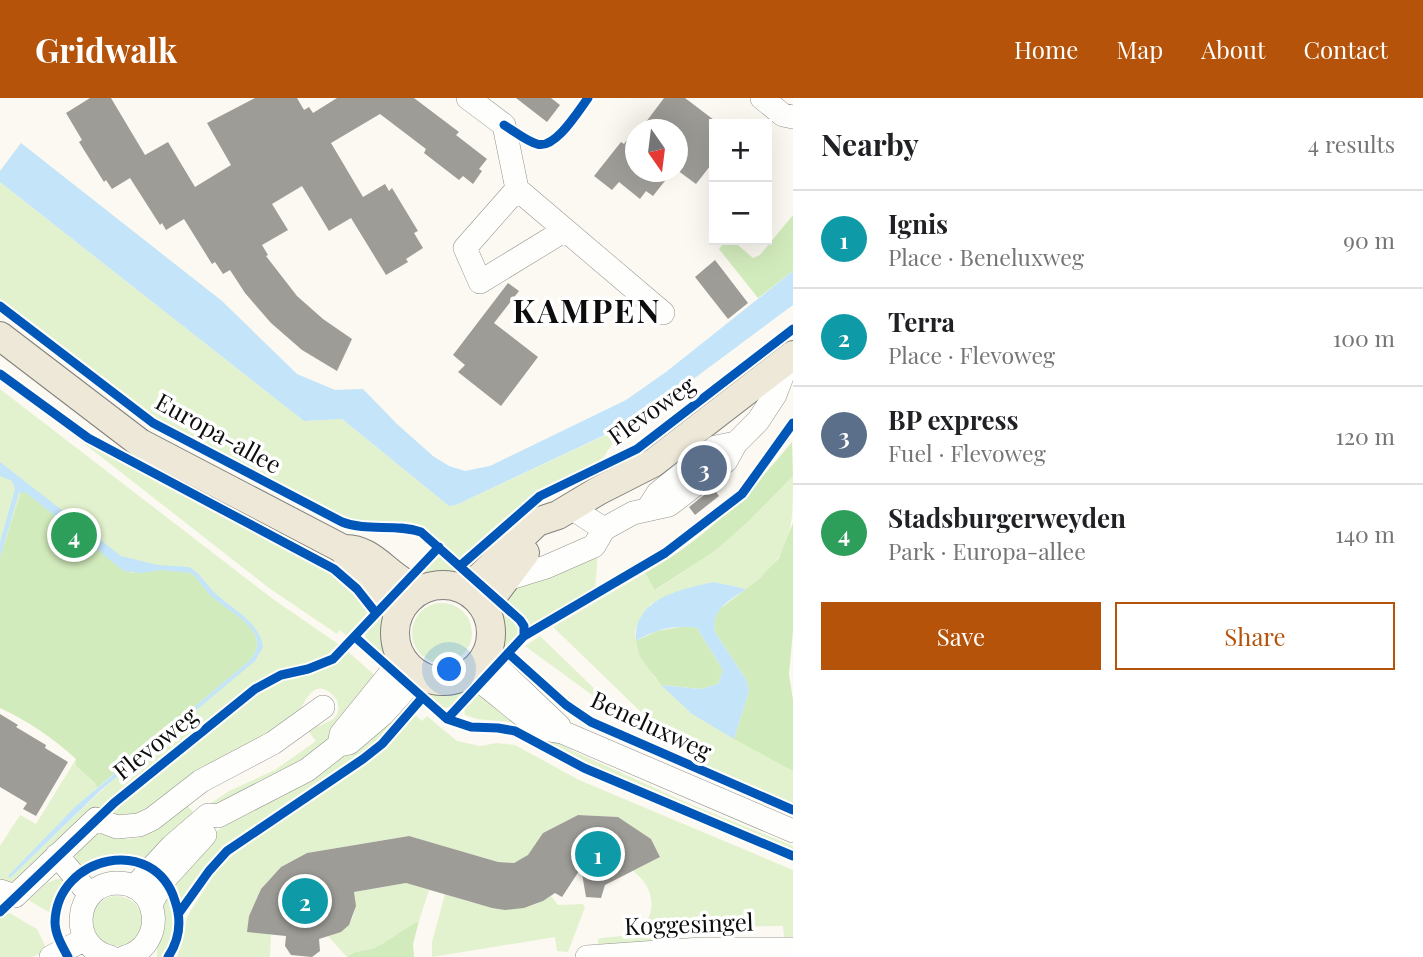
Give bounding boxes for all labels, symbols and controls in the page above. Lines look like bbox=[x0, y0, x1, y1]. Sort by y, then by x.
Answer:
text: Gridwalk bbox=[35, 27, 177, 71]
text: Home bbox=[1014, 33, 1078, 65]
text: Map bbox=[1116, 33, 1163, 65]
text: About bbox=[1201, 33, 1265, 65]
text: Contact bbox=[1303, 33, 1388, 65]
north arrow bbox=[625, 119, 688, 182]
map controls bbox=[709, 119, 772, 245]
button: + bbox=[709, 119, 772, 182]
text: Nearby bbox=[821, 124, 919, 164]
text: 4 results bbox=[1308, 128, 1395, 159]
button: − bbox=[709, 182, 772, 245]
text: Ignis bbox=[888, 206, 948, 241]
text: 1 bbox=[840, 224, 848, 255]
text: 90 m bbox=[1343, 224, 1395, 255]
text: Place · Beneluxweg bbox=[888, 241, 1084, 272]
district label: KAMPEN bbox=[513, 288, 661, 331]
text: Terra bbox=[888, 304, 955, 339]
text: 2 bbox=[838, 322, 850, 353]
text: 100 m bbox=[1333, 322, 1395, 353]
text: Place · Flevoweg bbox=[888, 339, 1055, 370]
street label: Flevoweg bbox=[601, 367, 701, 451]
street label: Europa-allee bbox=[150, 385, 288, 480]
text: BP express bbox=[888, 402, 1019, 437]
text: 3 bbox=[838, 420, 850, 451]
text: 120 m bbox=[1336, 420, 1395, 451]
text: Fuel · Flevoweg bbox=[888, 437, 1046, 468]
pin: 3 bbox=[681, 442, 727, 494]
text: Stadsburgerweyden bbox=[888, 500, 1126, 535]
pin: 4 bbox=[51, 509, 97, 561]
text: 4 bbox=[838, 518, 850, 549]
text: 140 m bbox=[1335, 518, 1395, 549]
text: Park · Europa-allee bbox=[888, 535, 1086, 566]
button: Save bbox=[821, 602, 1101, 670]
button: Share bbox=[1115, 602, 1395, 670]
your location bbox=[432, 652, 466, 686]
street label: Beneluxweg bbox=[586, 682, 718, 766]
street label: Flevoweg bbox=[106, 698, 204, 786]
pin: 1 bbox=[575, 828, 621, 880]
pin: 2 bbox=[282, 875, 328, 927]
street label: Koggesingel bbox=[624, 905, 754, 941]

